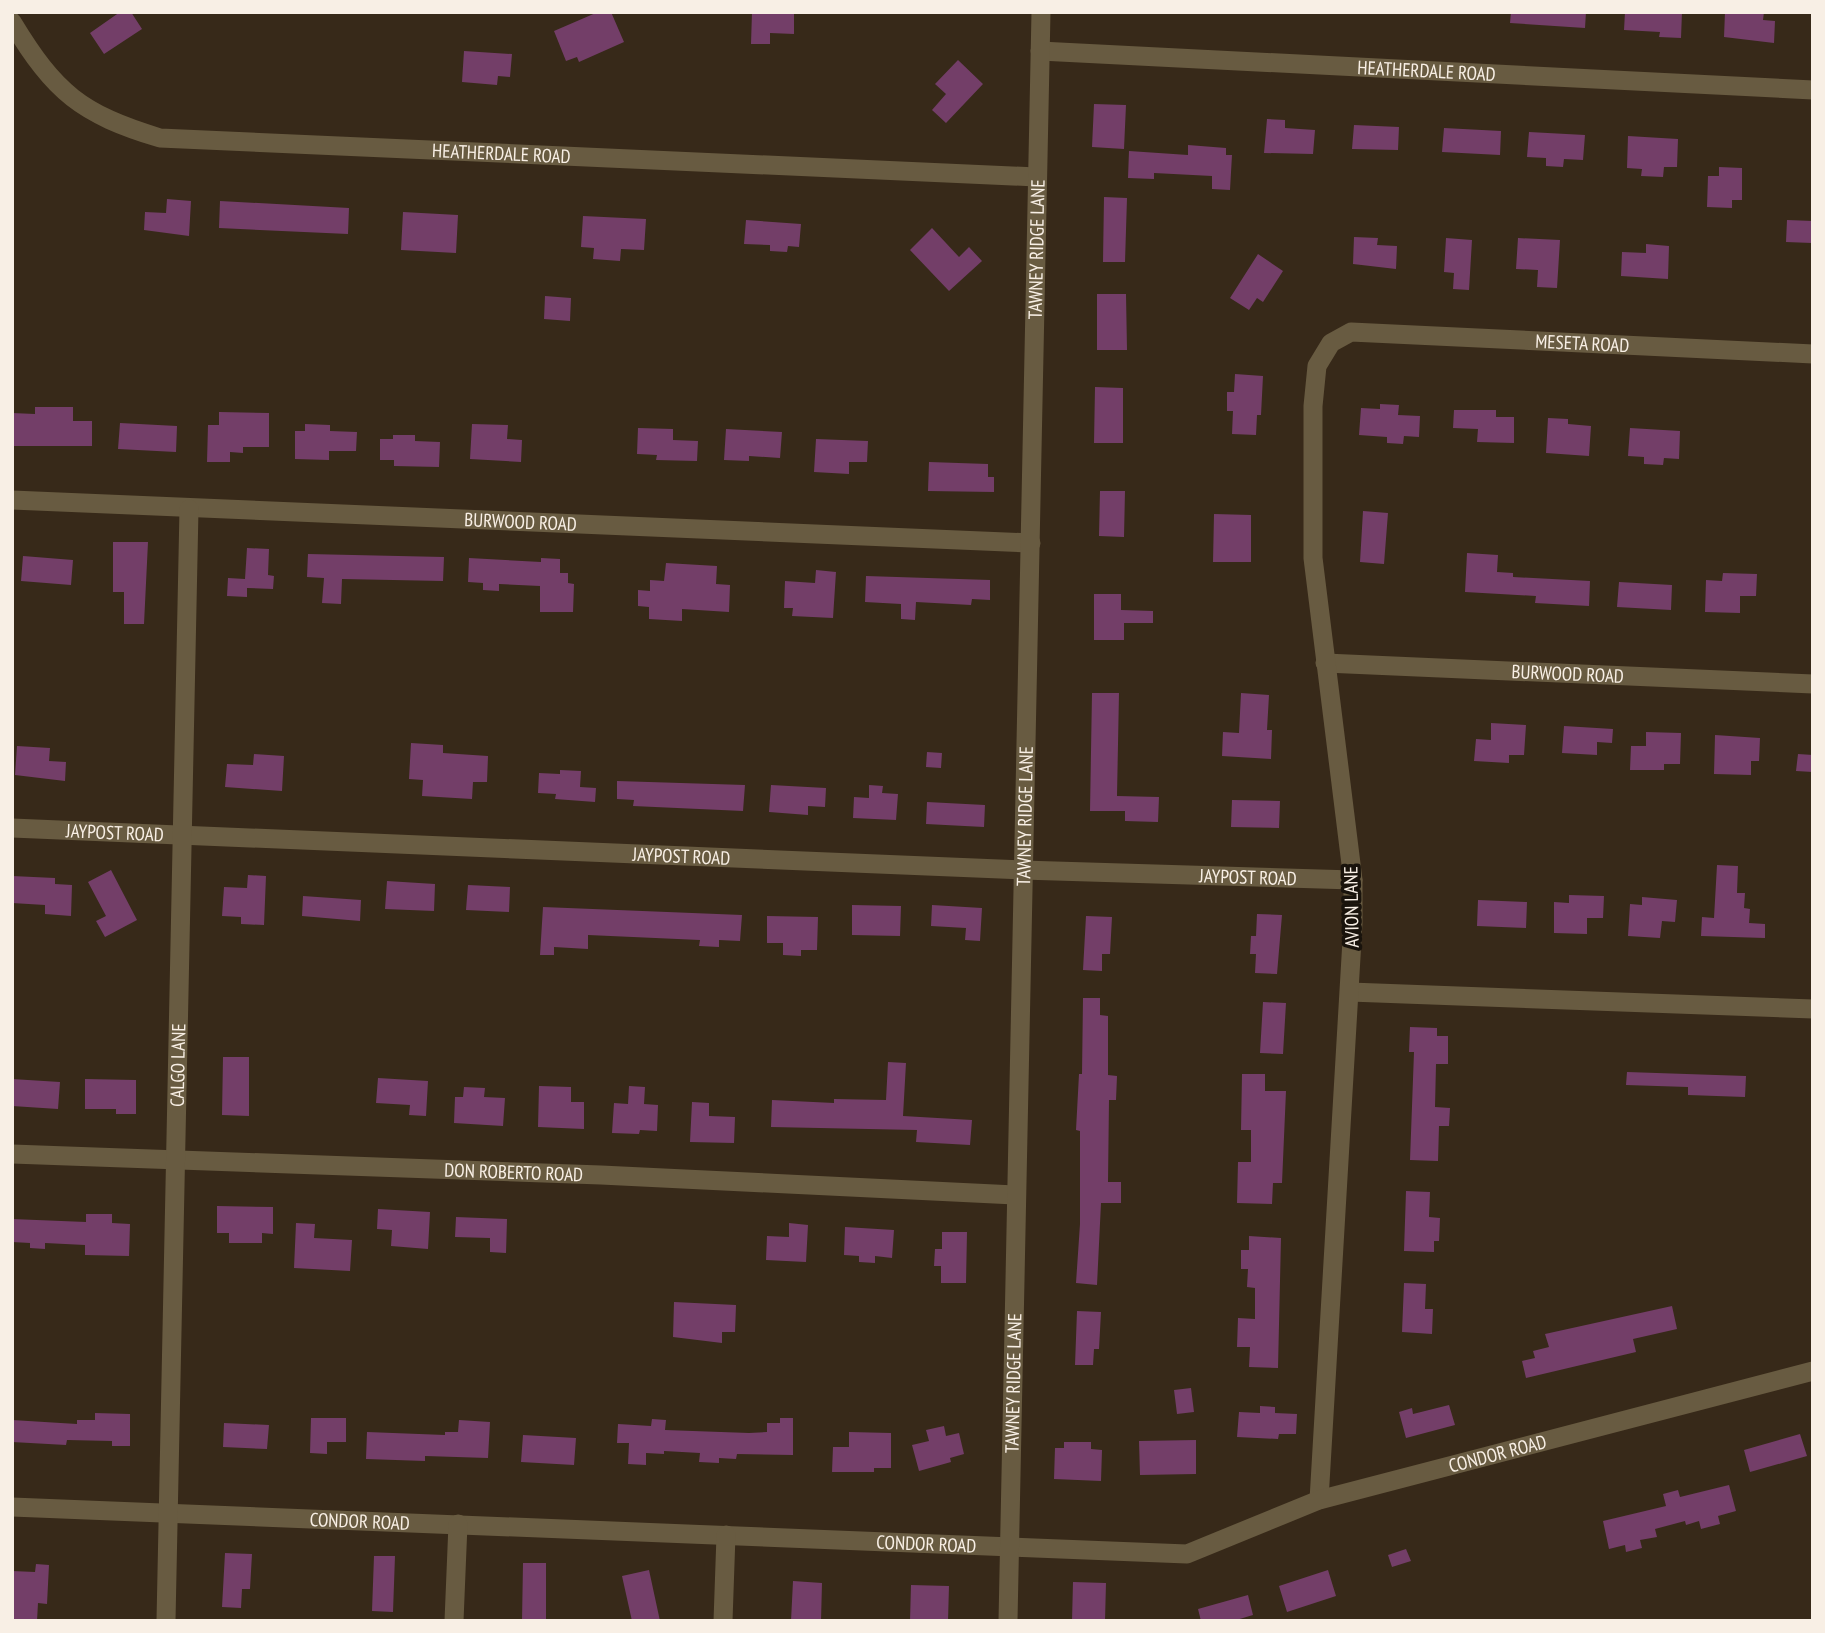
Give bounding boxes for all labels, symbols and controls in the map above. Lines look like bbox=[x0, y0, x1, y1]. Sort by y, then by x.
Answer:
street label: HEATHERDALE ROAD bbox=[1357, 55, 1496, 86]
street label: HEATHERDALE ROAD bbox=[432, 138, 571, 168]
street label: TAWNEY RIDGE LANE bbox=[1023, 179, 1050, 319]
street label: MESETA ROAD bbox=[1535, 329, 1630, 357]
street label: BURWOOD ROAD bbox=[464, 507, 577, 536]
street label: BURWOOD ROAD bbox=[1511, 659, 1624, 688]
street label: TAWNEY RIDGE LANE bbox=[1011, 746, 1038, 886]
street label: JAYPOST ROAD bbox=[65, 818, 164, 846]
street label: JAYPOST ROAD bbox=[631, 842, 731, 870]
street label: JAYPOST ROAD bbox=[1198, 863, 1297, 890]
street label: AVION LANE bbox=[1338, 866, 1364, 948]
street label: CALGO LANE bbox=[165, 1023, 190, 1107]
street label: DON ROBERTO ROAD bbox=[444, 1157, 584, 1186]
street label: TAWNEY RIDGE LANE bbox=[999, 1313, 1026, 1453]
street label: CONDOR ROAD bbox=[1446, 1429, 1549, 1478]
street label: CONDOR ROAD bbox=[309, 1507, 410, 1535]
street label: CONDOR ROAD bbox=[876, 1530, 977, 1558]

